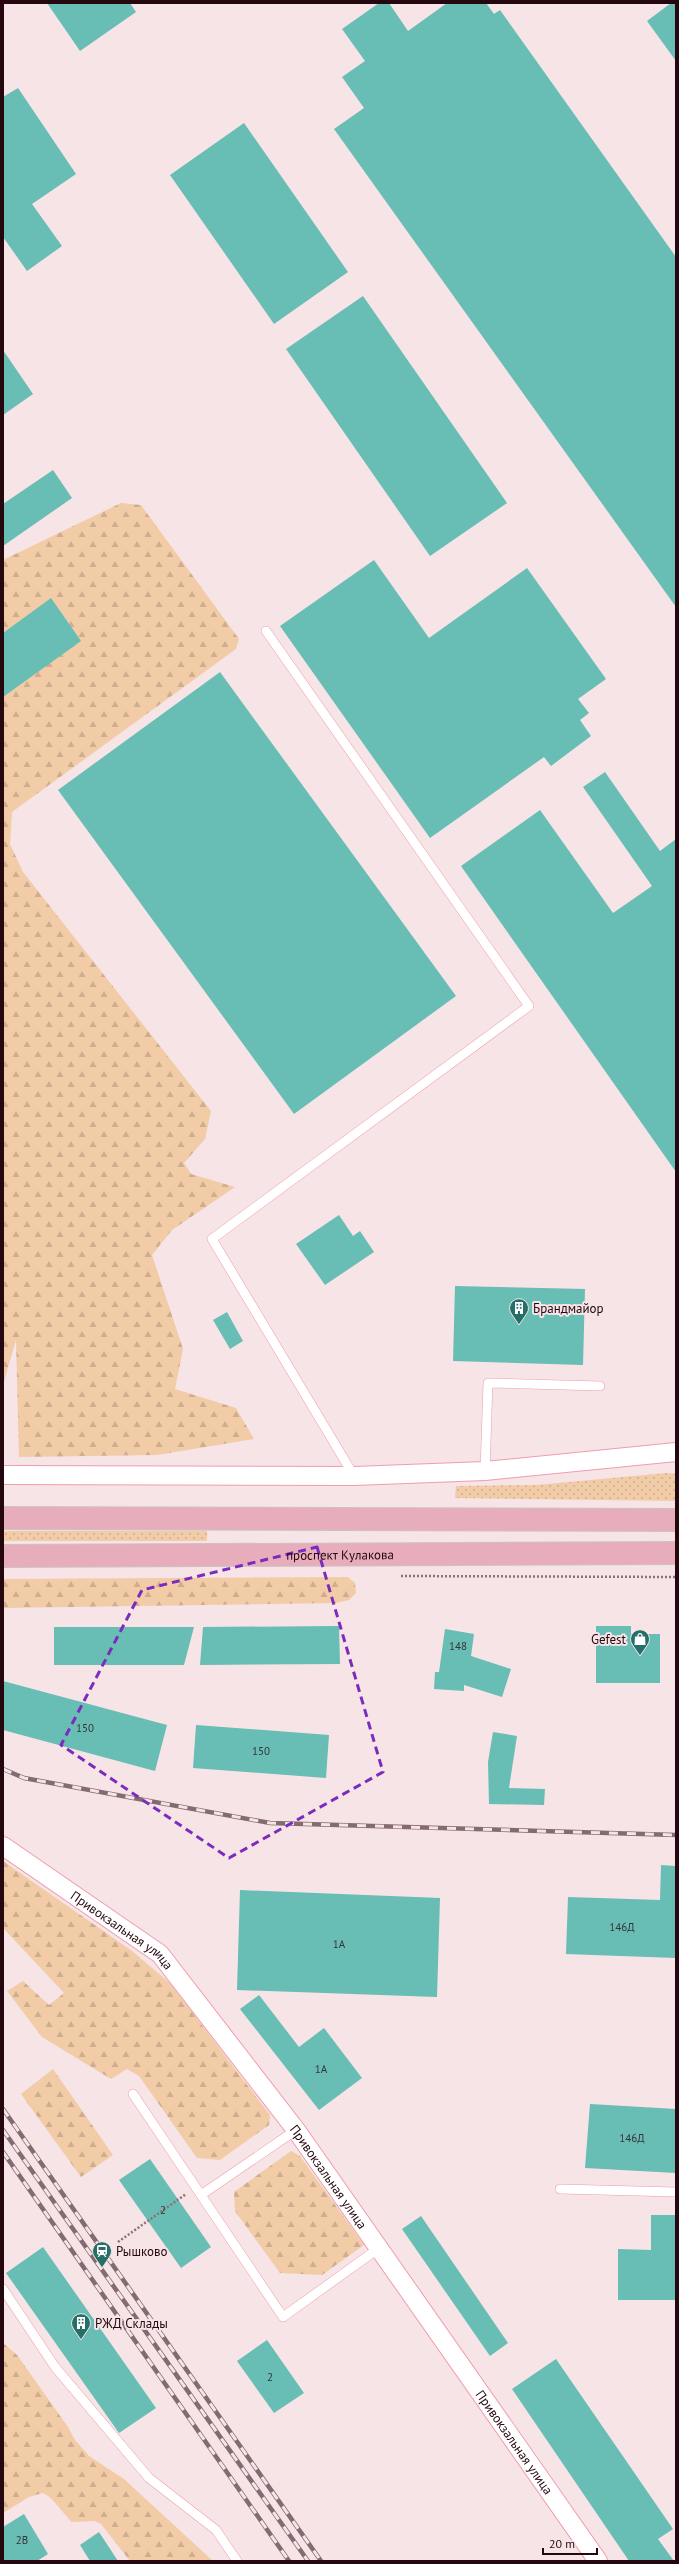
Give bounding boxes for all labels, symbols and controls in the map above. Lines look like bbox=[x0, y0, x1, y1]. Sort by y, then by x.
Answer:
building icon: Брандмайор bbox=[508, 1297, 530, 1325]
place label: Брандмайор bbox=[533, 1300, 604, 1317]
street label: проспект Кулакова bbox=[286, 1546, 394, 1564]
shop icon: Gefest bbox=[629, 1628, 651, 1656]
place label: Gefest bbox=[591, 1631, 627, 1648]
house number: 148 bbox=[449, 1639, 467, 1653]
house number: 150 bbox=[76, 1721, 94, 1735]
house number: 150 bbox=[252, 1744, 270, 1758]
street label: Привокзальная улица bbox=[67, 1887, 177, 1973]
house number: 146Д bbox=[609, 1920, 635, 1934]
house number: 1А bbox=[333, 1937, 346, 1951]
house number: 1А bbox=[315, 2062, 328, 2076]
street label: Привокзальная улица bbox=[286, 2121, 371, 2232]
house number: 146Д bbox=[619, 2131, 645, 2145]
house number: 2 bbox=[160, 2203, 166, 2217]
station icon: Рышково bbox=[91, 2240, 113, 2268]
place label: Рышково bbox=[116, 2243, 167, 2260]
building icon: РЖД Склады bbox=[70, 2312, 92, 2340]
place label: РЖД Склады bbox=[95, 2315, 168, 2332]
house number: 2 bbox=[267, 2370, 273, 2384]
street label: Привокзальная улица bbox=[472, 2387, 557, 2498]
scale bar bbox=[543, 2530, 597, 2556]
house number: 2В bbox=[16, 2533, 28, 2547]
text: 20 m bbox=[549, 2536, 575, 2551]

